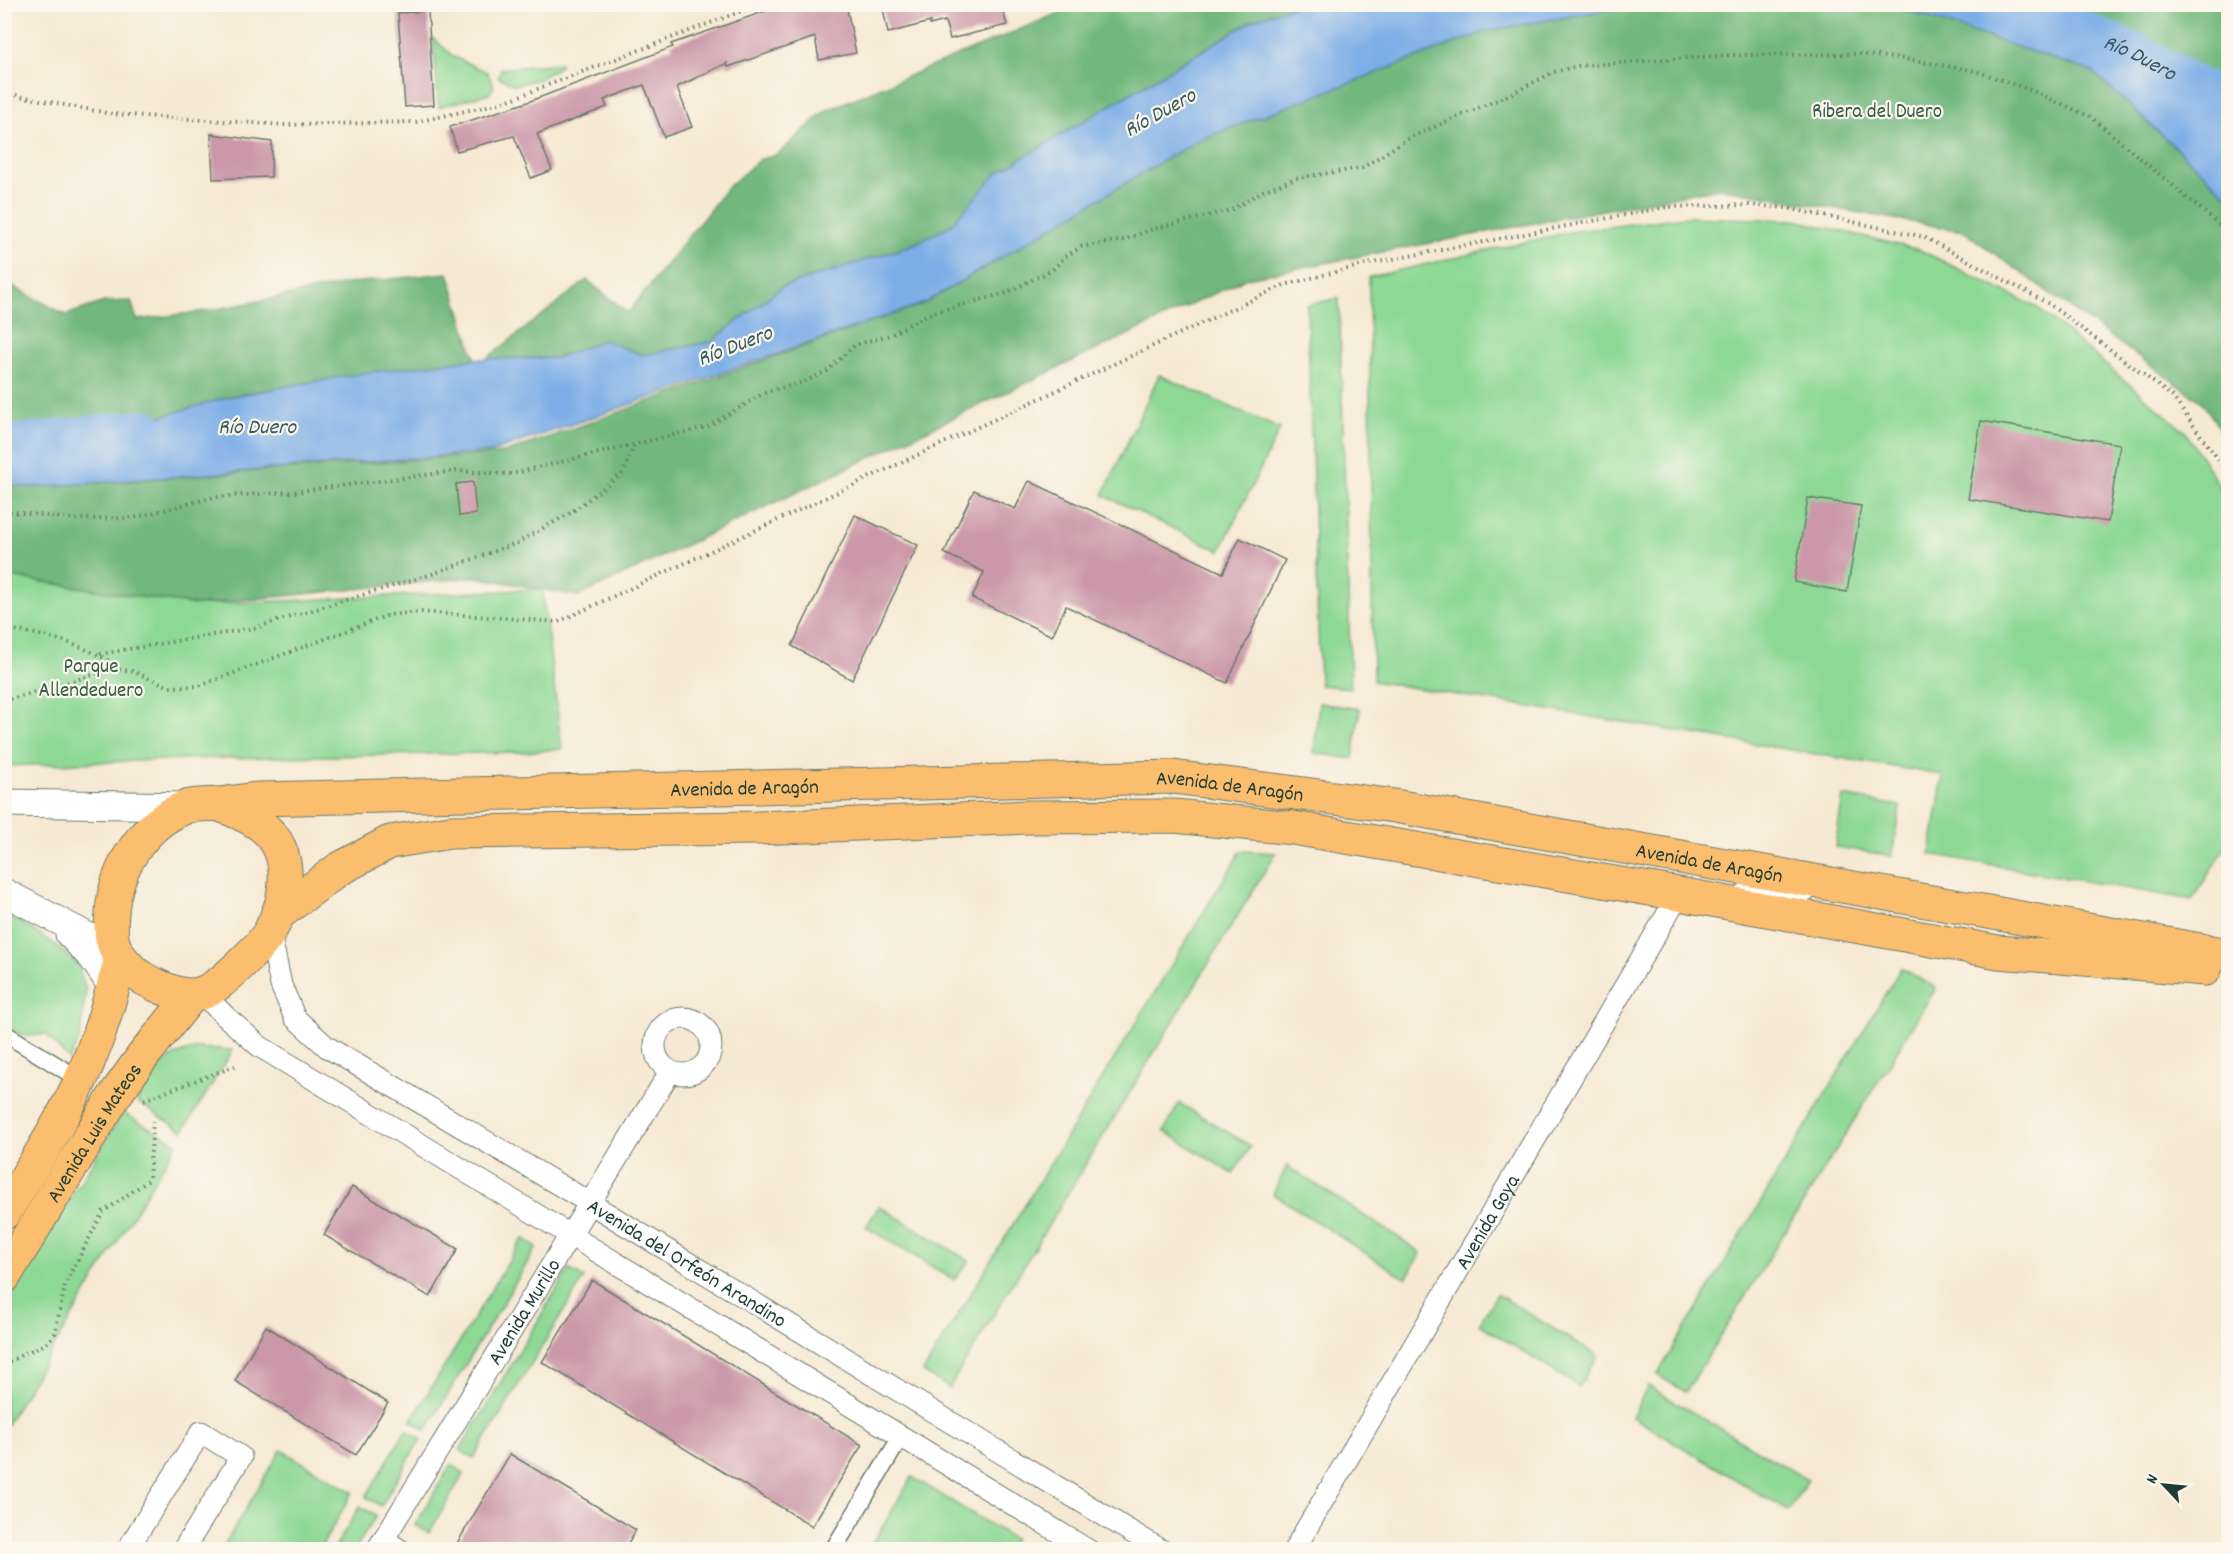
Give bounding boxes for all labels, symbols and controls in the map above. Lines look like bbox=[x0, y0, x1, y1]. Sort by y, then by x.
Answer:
water label: Río Duero bbox=[2098, 28, 2182, 91]
water label: Río Duero bbox=[1119, 81, 1203, 147]
park label: Ribera del Duero bbox=[1812, 98, 1942, 128]
water label: Río Duero bbox=[693, 318, 778, 376]
water label: Río Duero bbox=[218, 413, 297, 444]
park label: Parque Allendeduero bbox=[39, 653, 143, 707]
street label: Avenida de Aragón bbox=[1156, 765, 1305, 812]
street label: Avenida de Aragón bbox=[670, 774, 819, 807]
street label: Avenida de Aragón bbox=[1633, 837, 1785, 893]
street label: Avenida Luis Mateos bbox=[41, 1058, 151, 1210]
street label: Avenida Goya bbox=[1450, 1169, 1530, 1276]
street label: Avenida del Orfeón Arandino bbox=[580, 1193, 791, 1337]
street label: Avenida Murillo bbox=[482, 1254, 570, 1372]
north arrow bbox=[2134, 1455, 2194, 1515]
text: N bbox=[2141, 1471, 2165, 1488]

